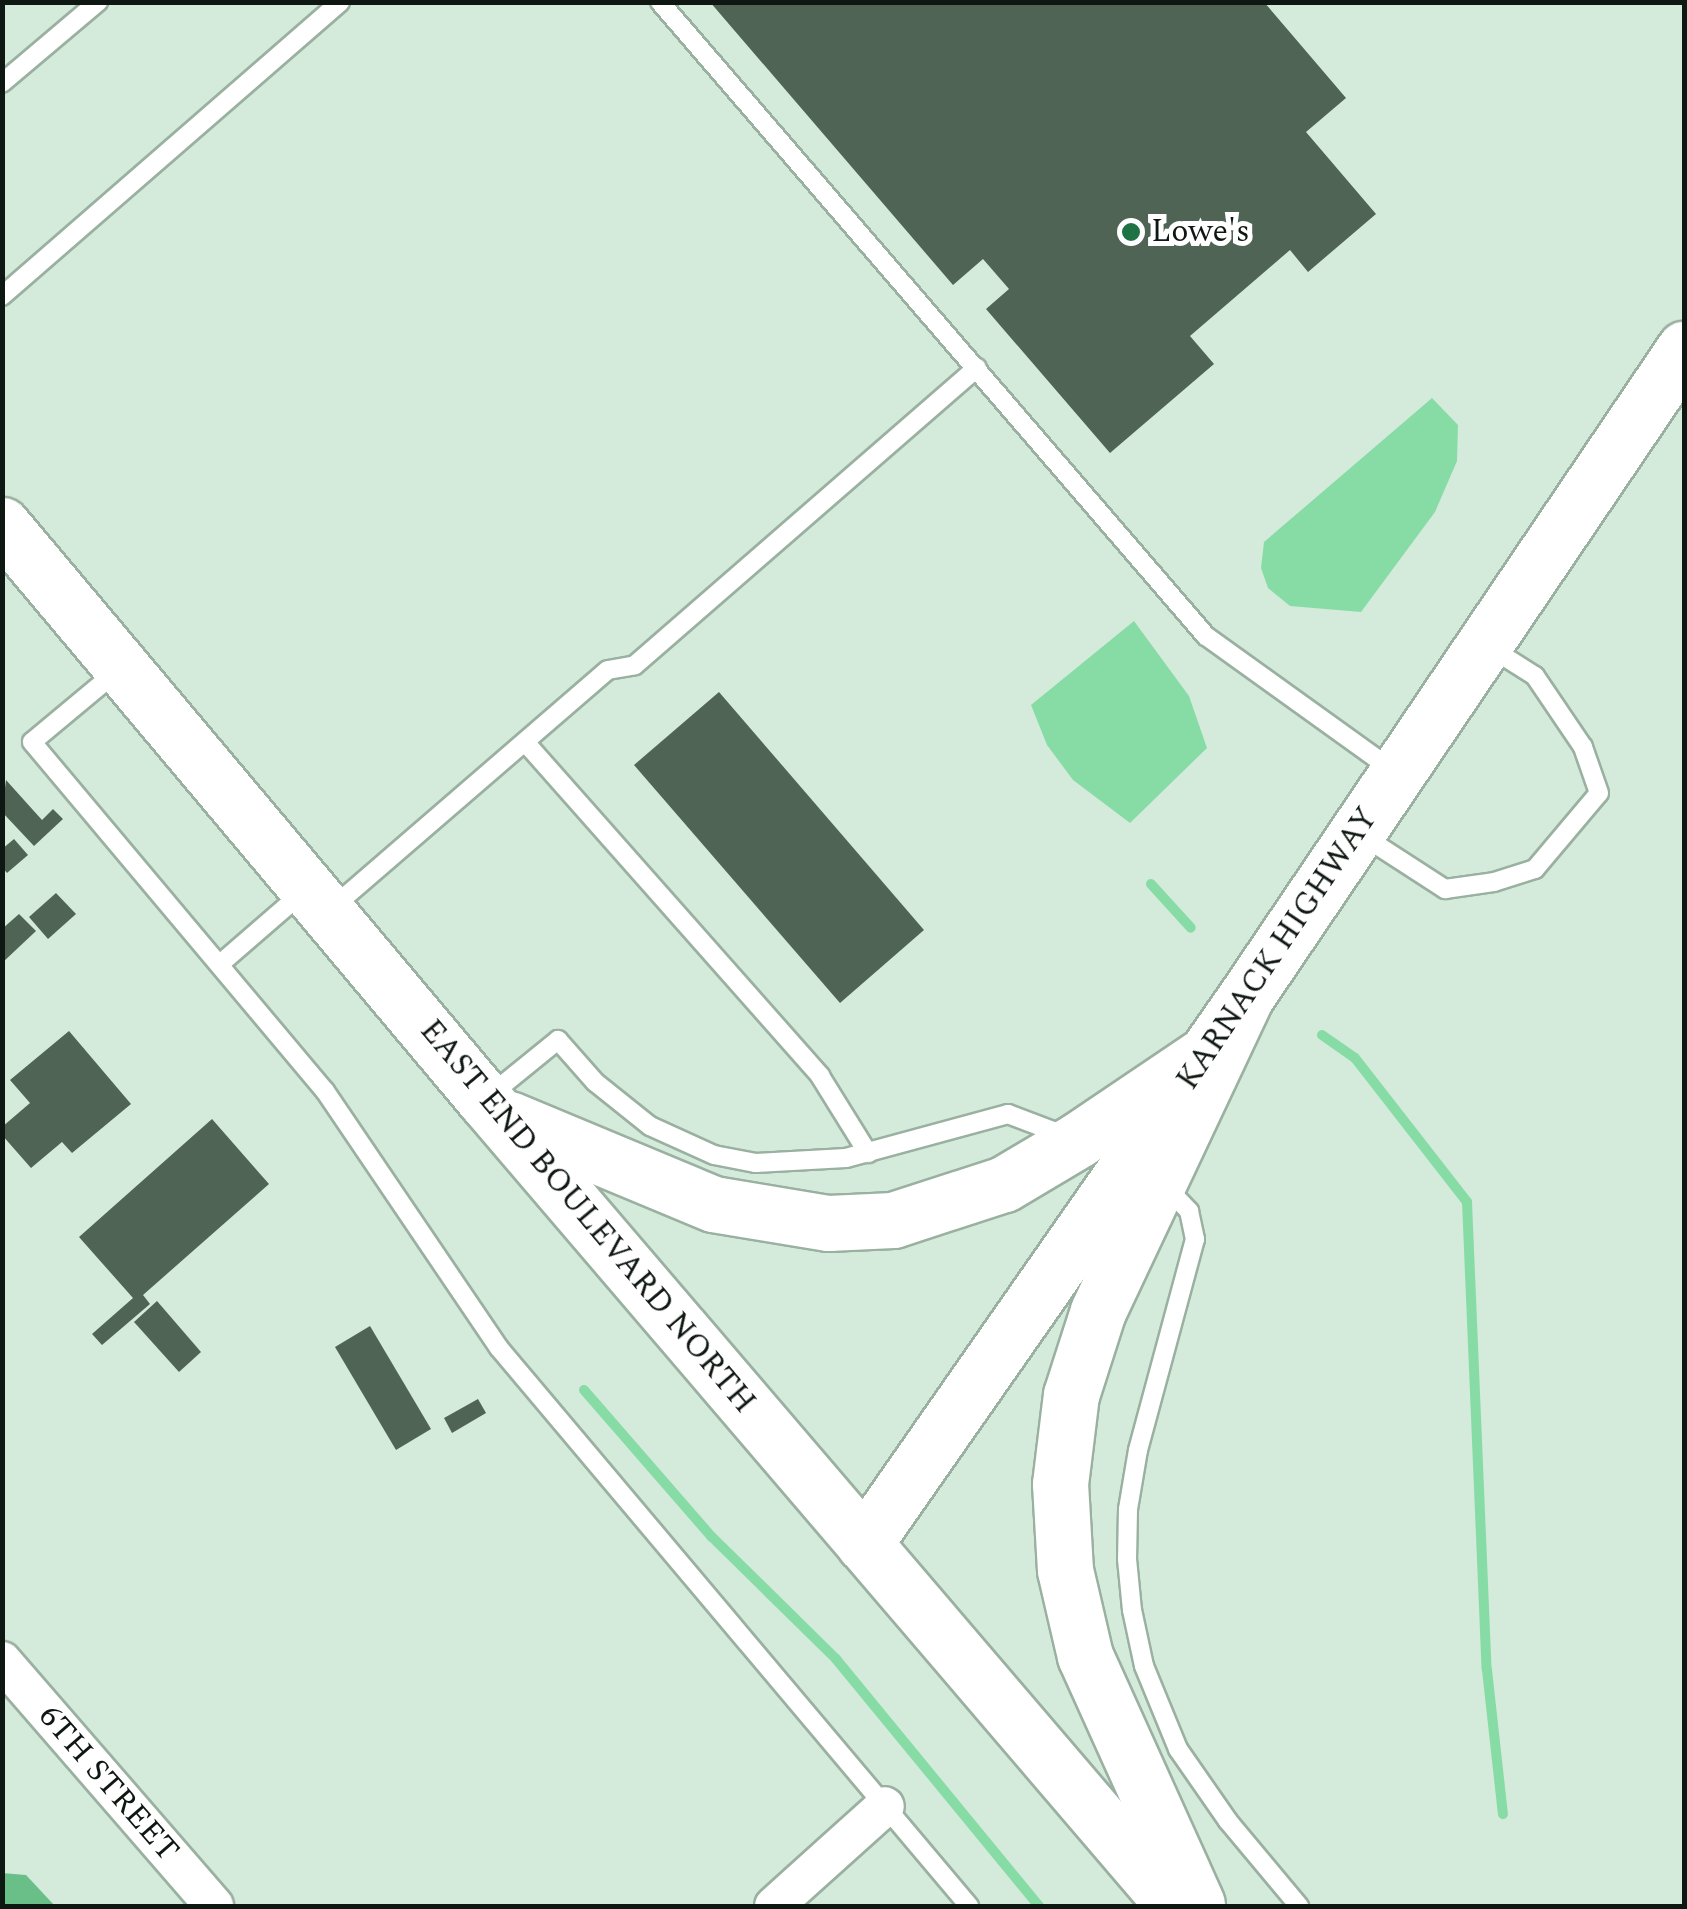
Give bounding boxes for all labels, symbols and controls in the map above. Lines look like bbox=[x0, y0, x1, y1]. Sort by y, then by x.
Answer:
place label: Lowe's bbox=[1151, 213, 1250, 251]
marker: Lowe's bbox=[1120, 221, 1142, 243]
street label: KARNACK HIGHWAY bbox=[1169, 800, 1387, 1098]
street label: EAST END BOULEVARD NORTH bbox=[411, 1012, 763, 1422]
street label: 6TH STREET bbox=[30, 1698, 186, 1870]

